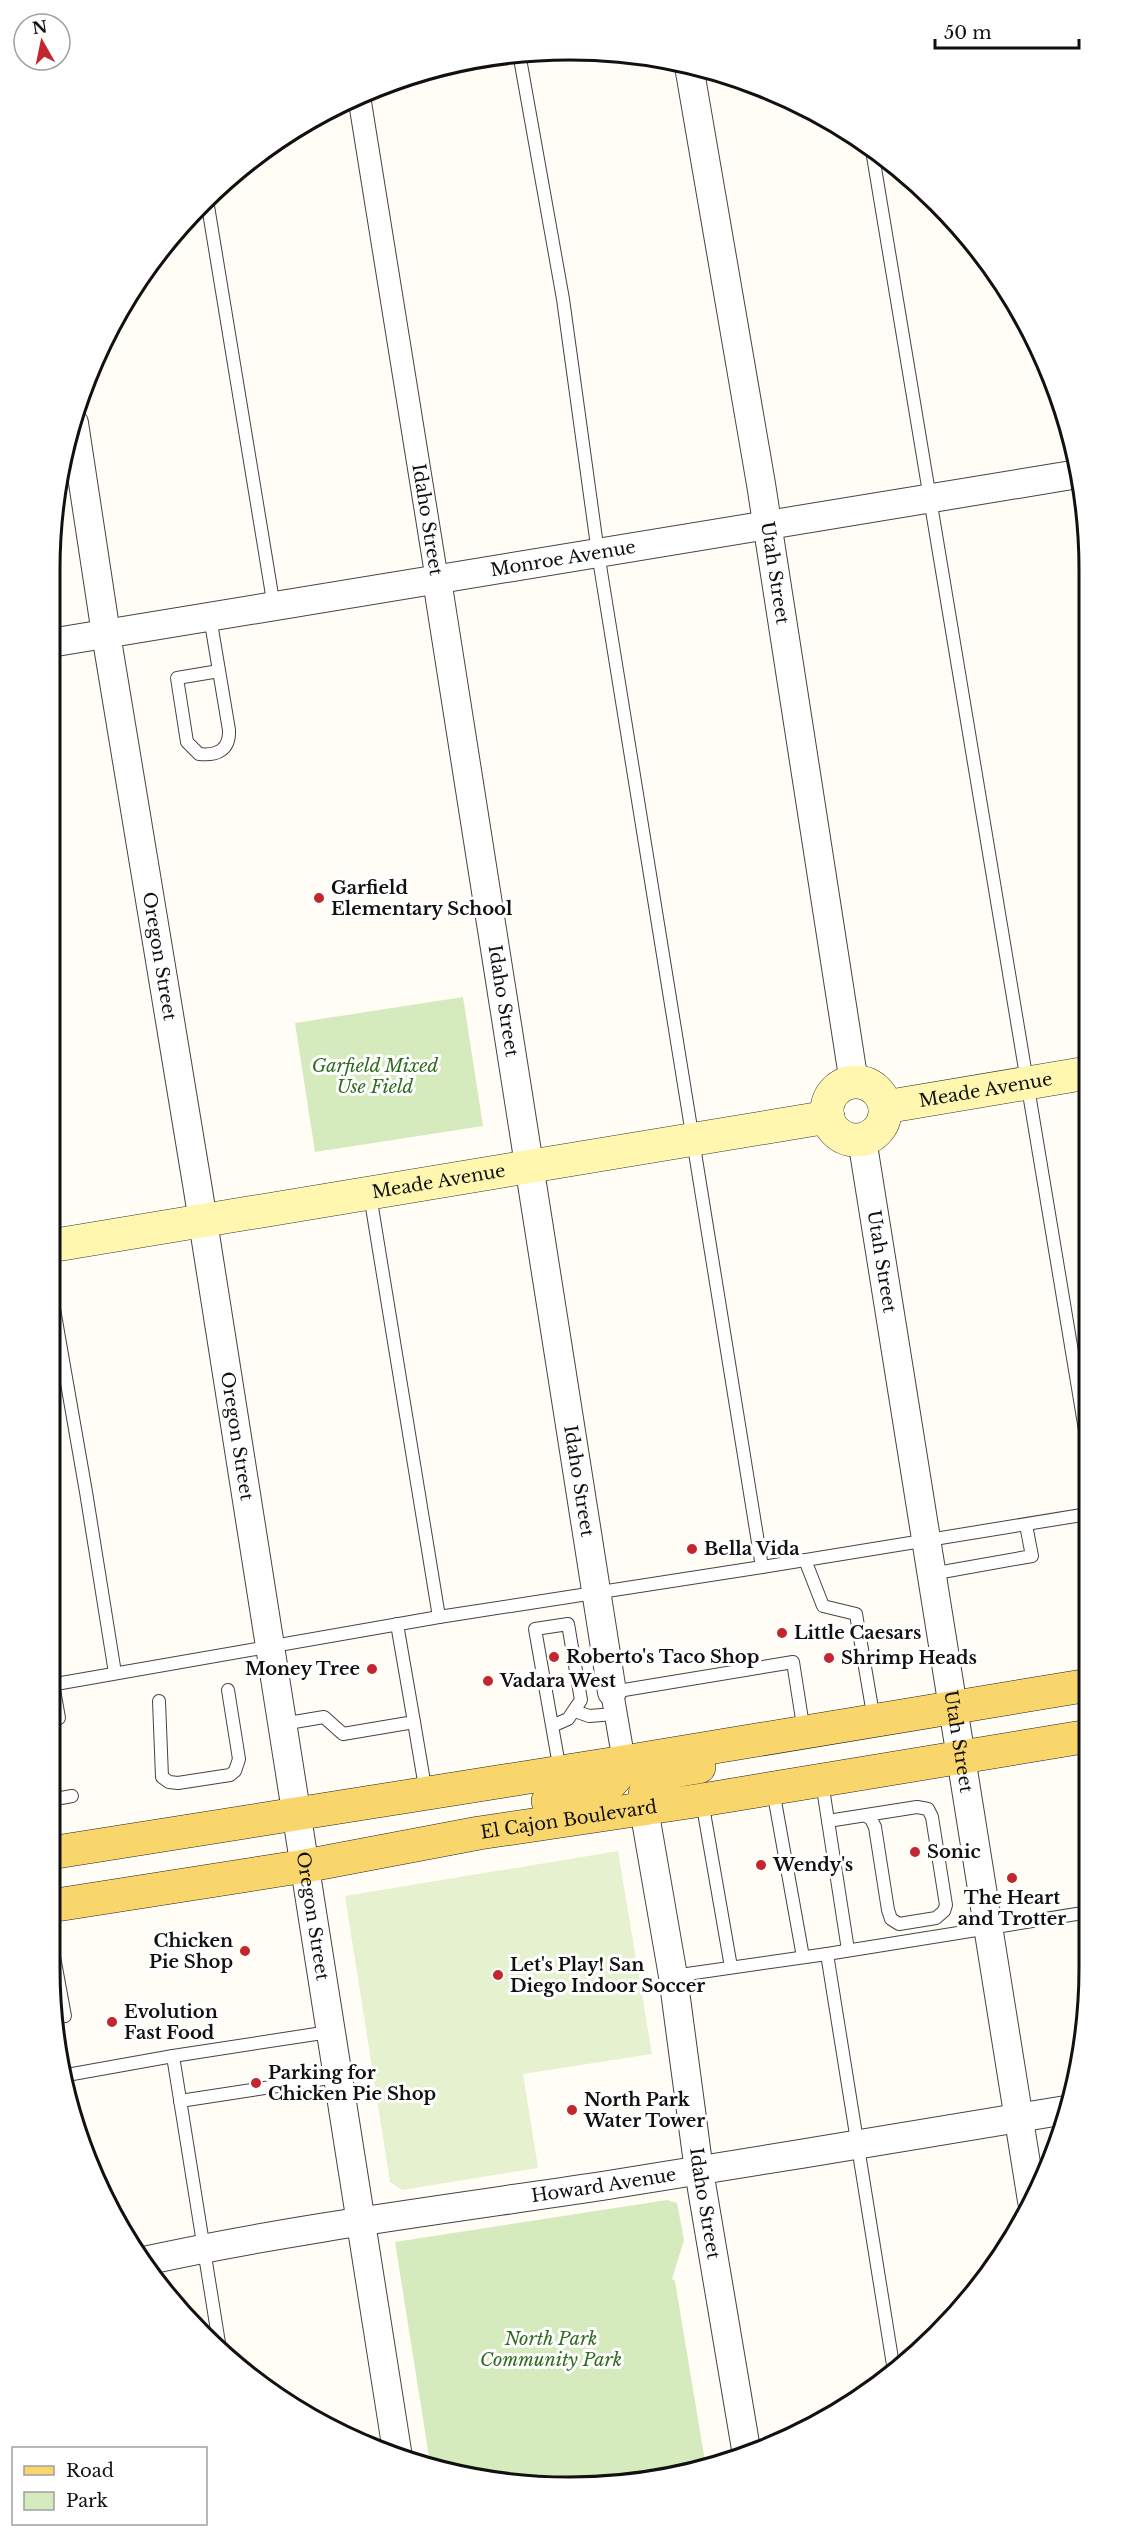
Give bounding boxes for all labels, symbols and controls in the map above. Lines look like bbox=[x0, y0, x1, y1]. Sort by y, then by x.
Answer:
north arrow bbox=[12, 12, 72, 72]
scale bar bbox=[935, 12, 1079, 50]
text: N bbox=[31, 16, 49, 38]
text: 50 m bbox=[944, 22, 992, 44]
street label: Idaho Street bbox=[407, 462, 447, 577]
street label: Utah Street bbox=[756, 520, 794, 626]
street label: Monroe Avenue bbox=[489, 536, 637, 581]
place label: Garfield Elementary School bbox=[331, 877, 513, 920]
street label: Oregon Street bbox=[138, 890, 181, 1022]
marker: Garfield Elementary School bbox=[312, 891, 326, 905]
street label: Idaho Street bbox=[484, 943, 523, 1058]
park label: Garfield Mixed Use Field bbox=[312, 1055, 439, 1098]
street label: Meade Avenue bbox=[917, 1068, 1054, 1112]
street label: Meade Avenue bbox=[370, 1160, 507, 1203]
street label: Utah Street bbox=[863, 1209, 901, 1315]
street label: Oregon Street bbox=[216, 1370, 258, 1502]
street label: Idaho Street bbox=[559, 1424, 598, 1538]
place label: Bella Vida bbox=[704, 1538, 800, 1560]
marker: Bella Vida bbox=[685, 1542, 699, 1556]
place label: Little Caesars bbox=[794, 1622, 921, 1644]
marker: Little Caesars bbox=[775, 1626, 789, 1640]
place label: Roberto's Taco Shop bbox=[566, 1646, 759, 1668]
place label: Shrimp Heads bbox=[841, 1647, 977, 1669]
marker: Roberto's Taco Shop bbox=[547, 1650, 561, 1664]
marker: Shrimp Heads bbox=[822, 1651, 836, 1665]
place label: Money Tree bbox=[245, 1658, 360, 1680]
marker: Money Tree bbox=[365, 1662, 379, 1676]
place label: Vadara West bbox=[499, 1670, 616, 1692]
marker: Vadara West bbox=[481, 1674, 495, 1688]
street label: Utah Street bbox=[939, 1688, 977, 1794]
street label: El Cajon Boulevard bbox=[479, 1796, 659, 1844]
place label: Sonic bbox=[927, 1841, 981, 1863]
marker: Sonic bbox=[908, 1845, 922, 1859]
street label: Oregon Street bbox=[292, 1850, 334, 1982]
place label: Wendy's bbox=[772, 1854, 853, 1876]
marker: Wendy's bbox=[754, 1858, 768, 1872]
marker: The Heart and Trotter bbox=[1005, 1871, 1019, 1885]
place label: The Heart and Trotter bbox=[958, 1887, 1066, 1930]
place label: Chicken Pie Shop bbox=[149, 1930, 233, 1973]
marker: Chicken Pie Shop bbox=[238, 1944, 252, 1958]
place label: Let's Play! San Diego Indoor Soccer bbox=[510, 1954, 705, 1997]
marker: Let's Play! San Diego Indoor Soccer bbox=[491, 1968, 505, 1982]
place label: Evolution Fast Food bbox=[124, 2001, 218, 2044]
marker: Evolution Fast Food bbox=[105, 2015, 119, 2029]
place label: Parking for Chicken Pie Shop bbox=[268, 2062, 436, 2105]
marker: Parking for Chicken Pie Shop bbox=[249, 2076, 263, 2090]
place label: North Park Water Tower bbox=[583, 2089, 705, 2132]
marker: North Park Water Tower bbox=[565, 2103, 579, 2117]
street label: Idaho Street bbox=[685, 2146, 725, 2261]
street label: Howard Avenue bbox=[530, 2163, 678, 2207]
park label: North Park Community Park bbox=[480, 2328, 622, 2371]
legend bbox=[12, 2447, 207, 2525]
text: Road bbox=[66, 2460, 114, 2482]
text: Park bbox=[66, 2490, 108, 2512]

